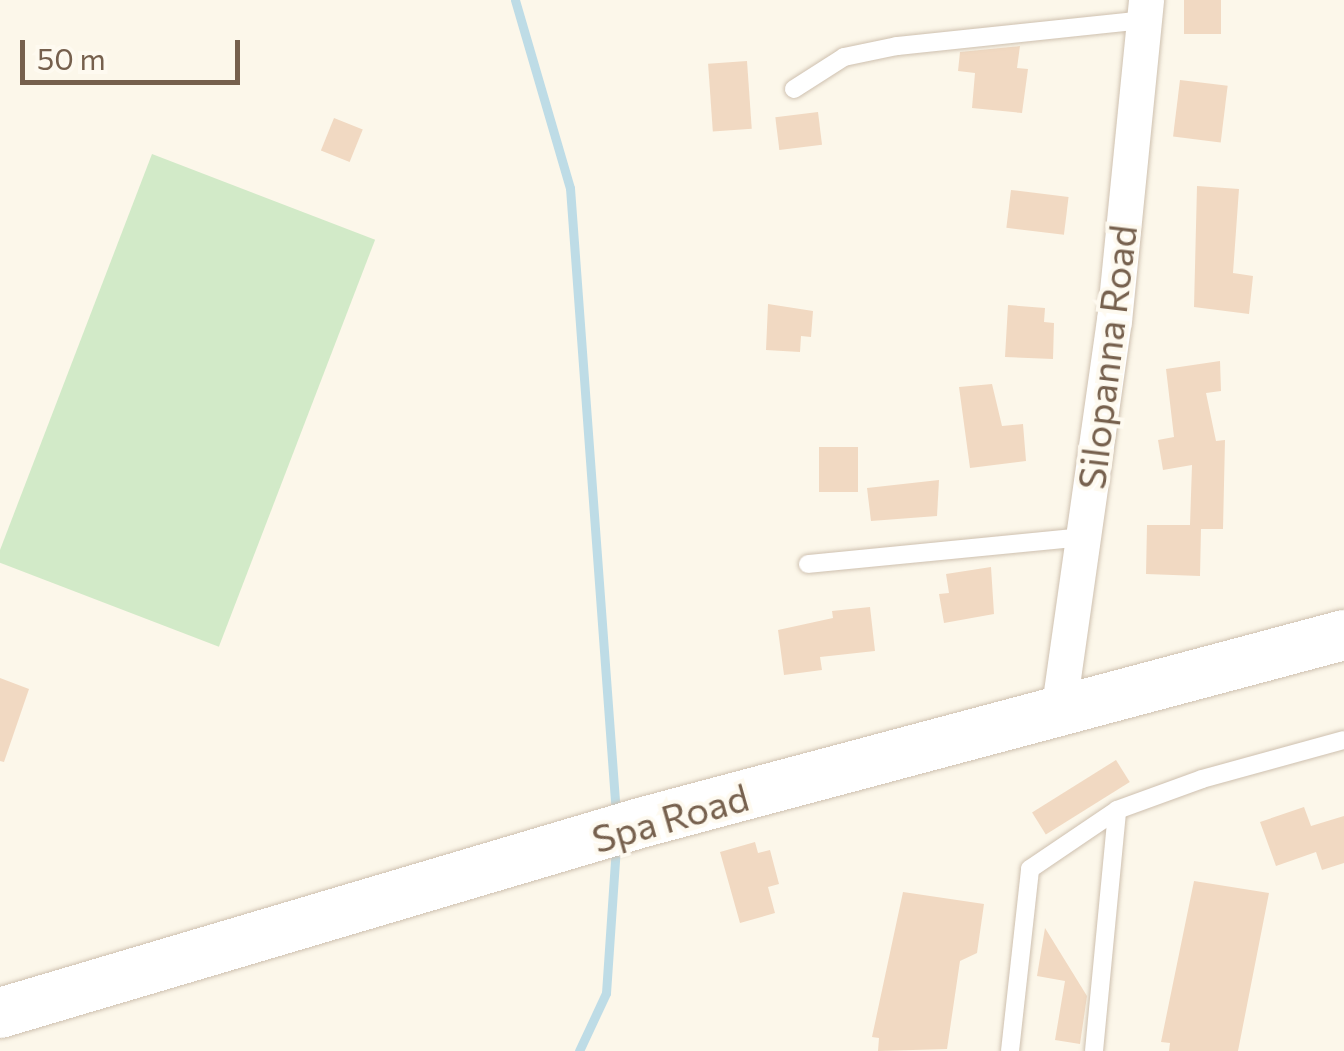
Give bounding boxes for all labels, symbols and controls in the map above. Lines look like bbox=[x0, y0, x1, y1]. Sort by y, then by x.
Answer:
scale bar bbox=[25, 20, 245, 82]
text: 50 m bbox=[37, 39, 106, 76]
street label: Silopanna Road bbox=[1067, 222, 1145, 492]
street label: Spa Road bbox=[586, 773, 754, 861]

